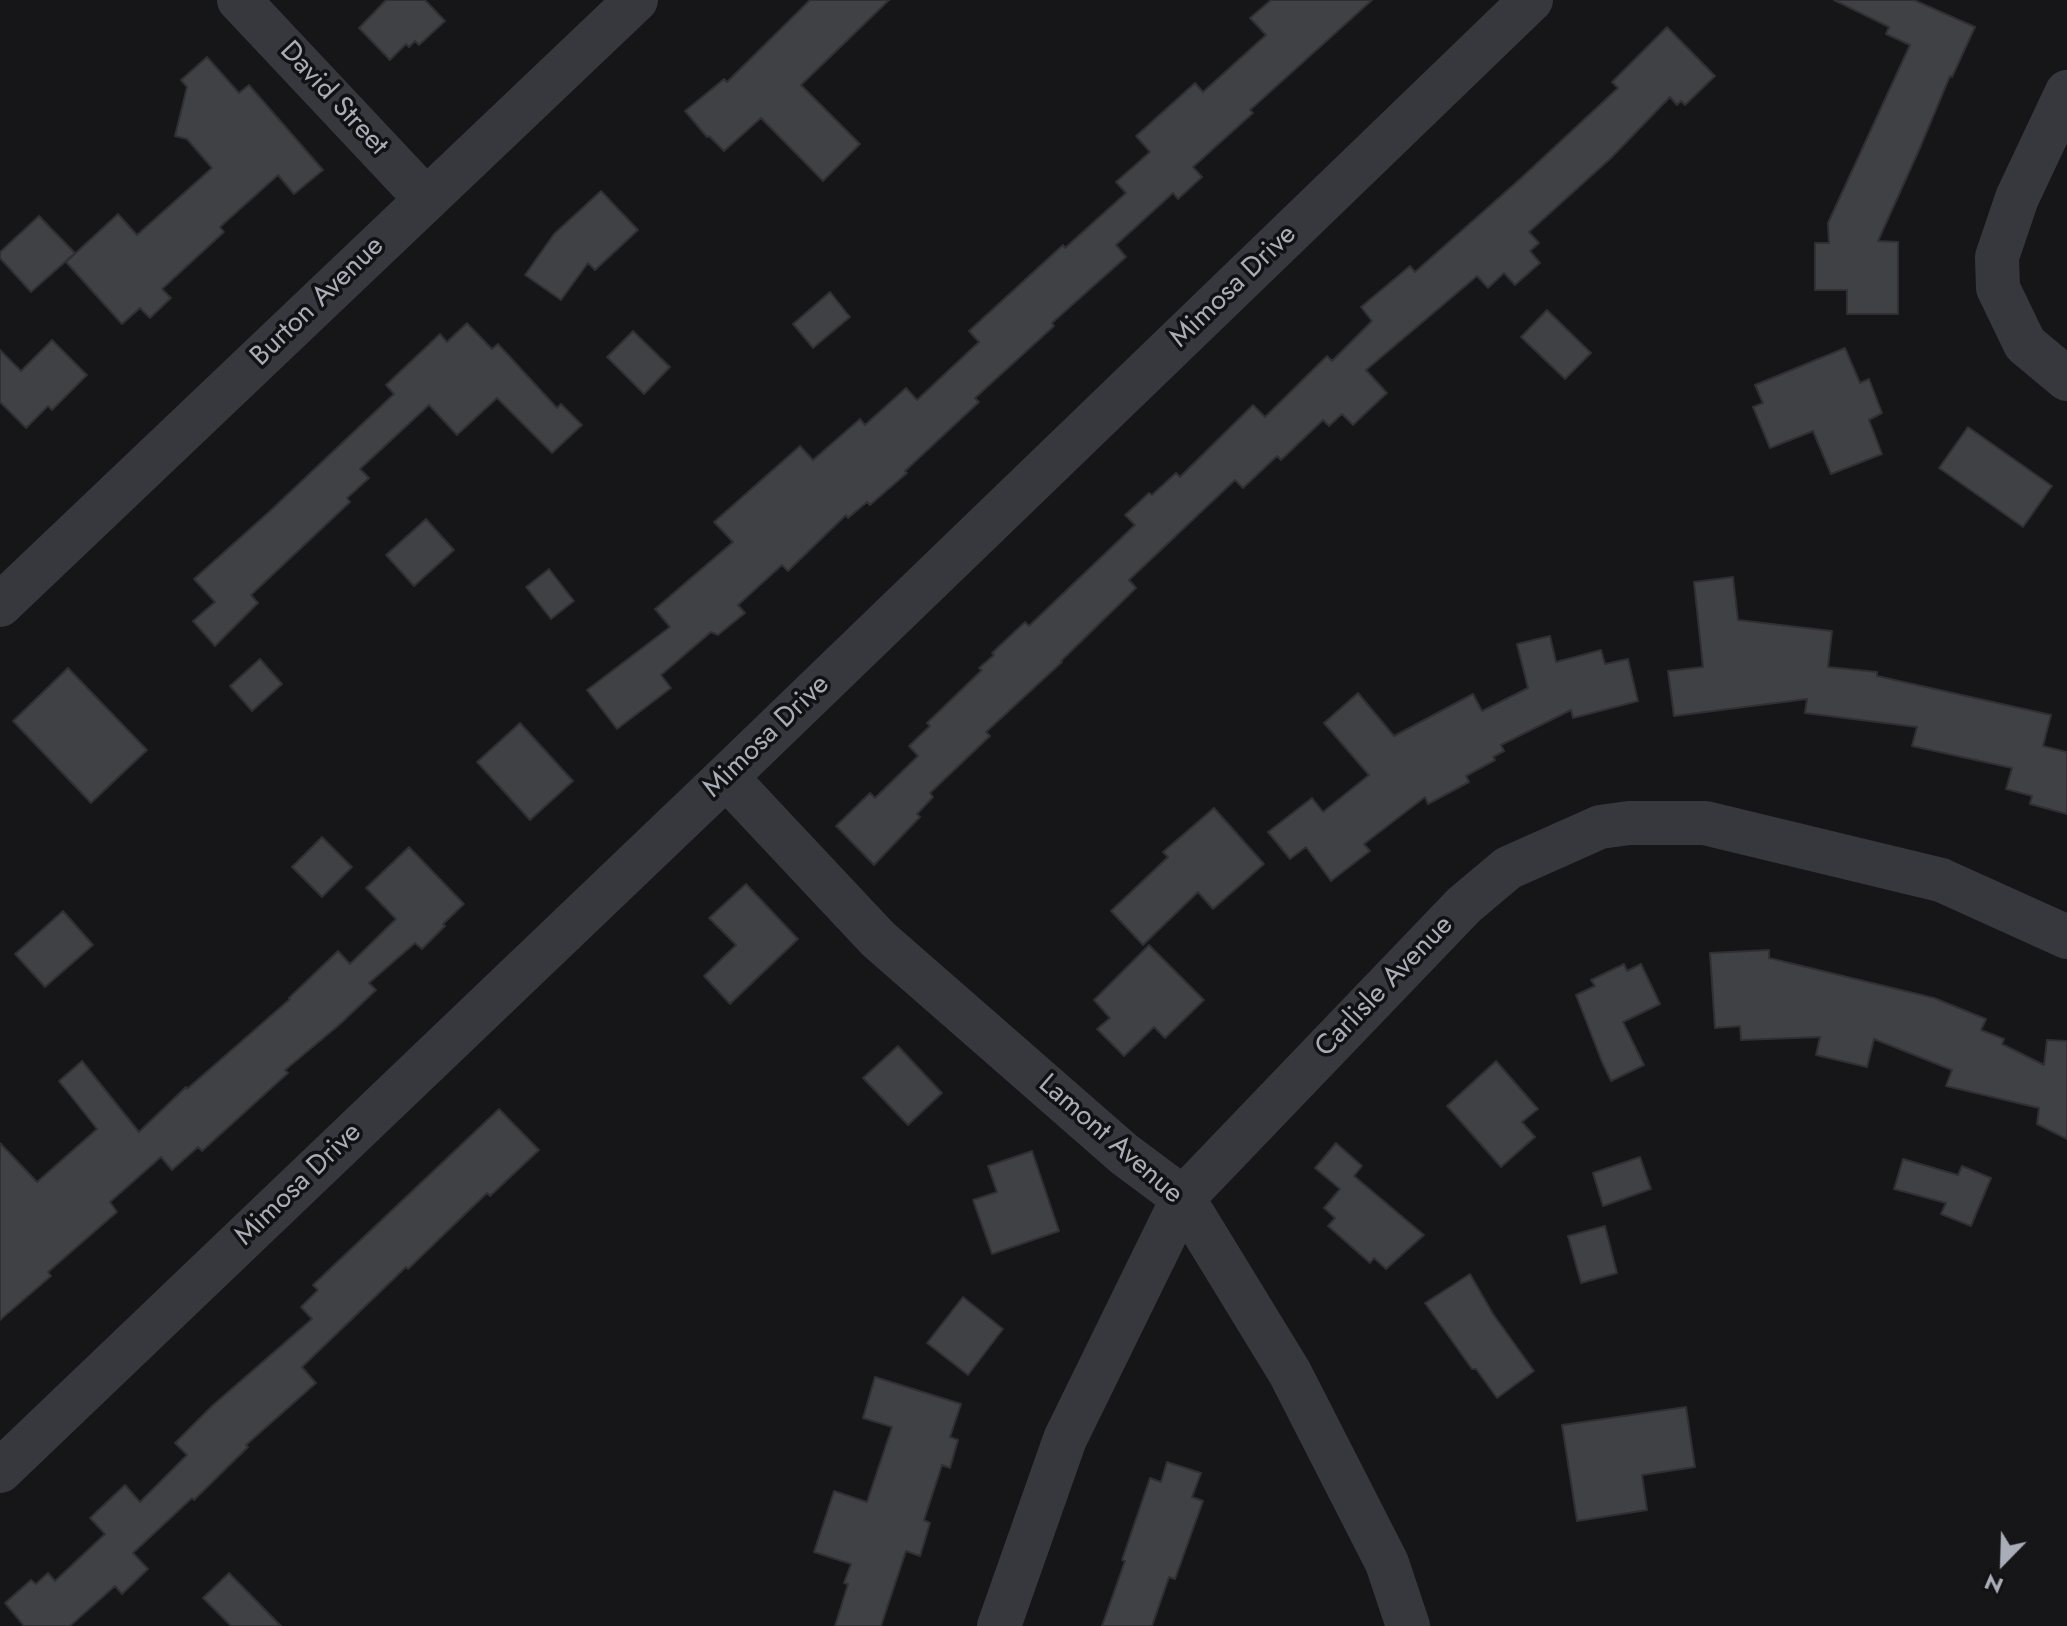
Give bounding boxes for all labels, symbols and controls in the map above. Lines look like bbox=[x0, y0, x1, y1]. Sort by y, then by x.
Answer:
street label: David Street bbox=[272, 35, 394, 163]
street label: Mimosa Drive bbox=[1164, 218, 1304, 356]
street label: Burton Avenue bbox=[244, 230, 392, 374]
street label: Mimosa Drive bbox=[697, 668, 837, 806]
street label: Carlisle Avenue bbox=[1309, 909, 1461, 1065]
street label: Lamont Avenue bbox=[1031, 1068, 1189, 1212]
street label: Mimosa Drive bbox=[229, 1116, 369, 1254]
north arrow bbox=[1963, 1522, 2043, 1602]
text: N bbox=[1979, 1566, 2008, 1602]

